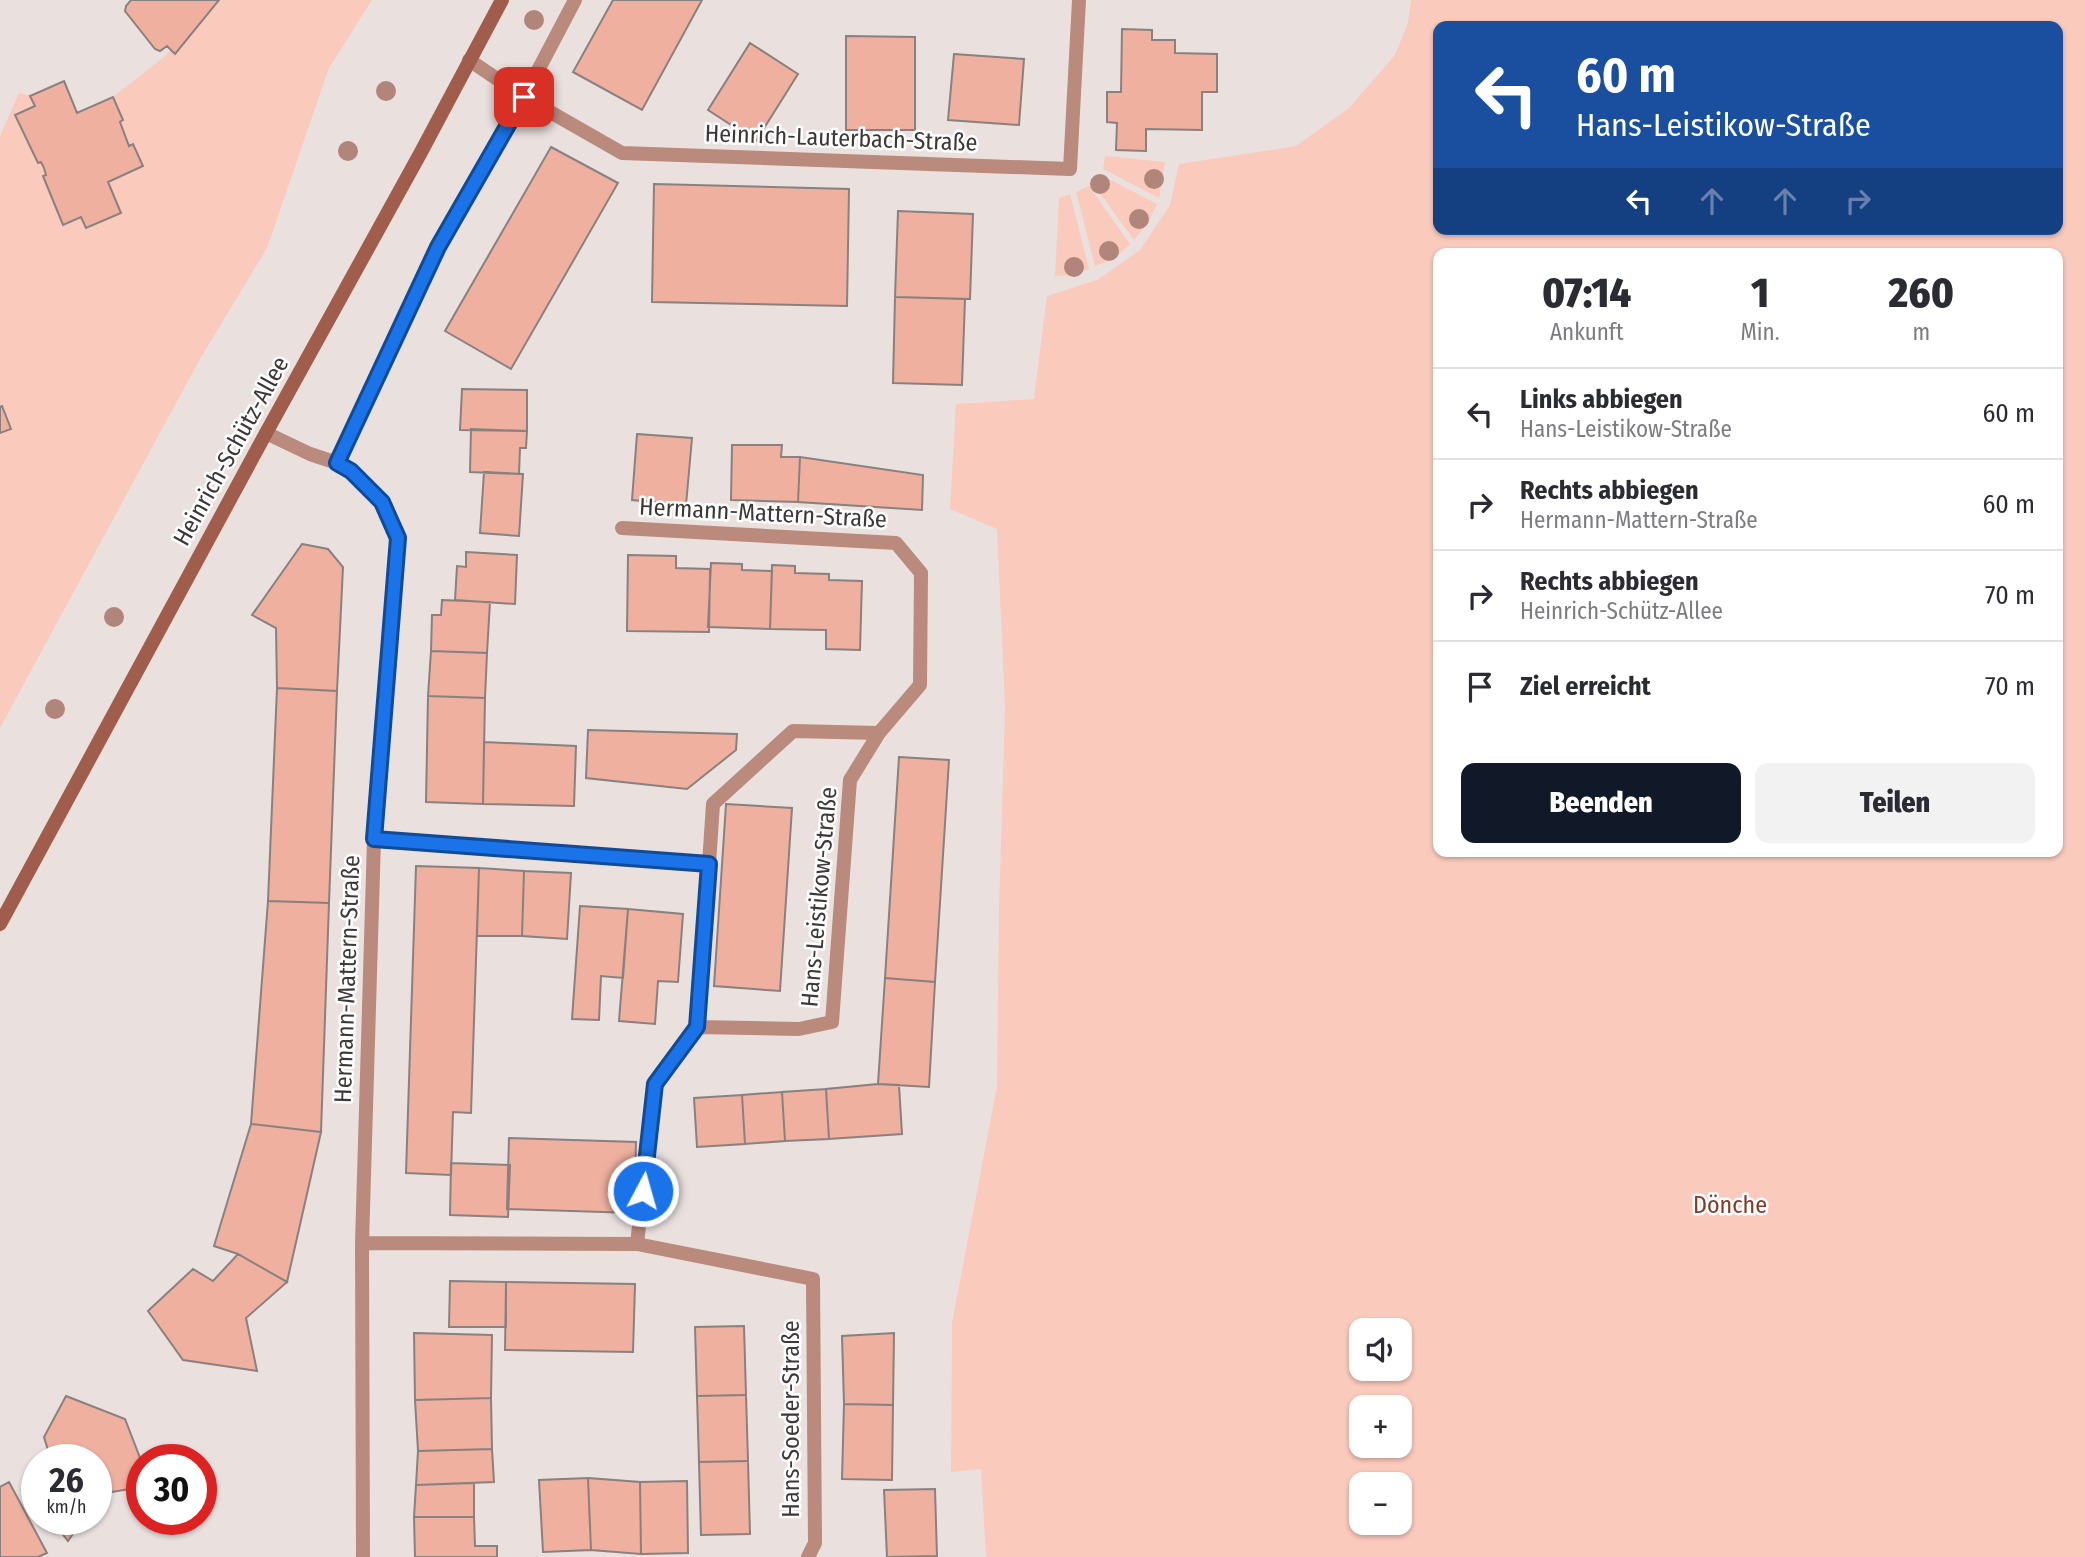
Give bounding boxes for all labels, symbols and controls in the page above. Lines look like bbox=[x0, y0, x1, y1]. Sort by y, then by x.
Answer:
text: 60 m bbox=[1576, 46, 1676, 105]
icon: left bbox=[1461, 49, 1552, 140]
pin bbox=[494, 67, 554, 127]
icon: arrive bbox=[505, 78, 543, 116]
text: Hans-Leistikow-Straße bbox=[1576, 106, 1871, 144]
street label: Heinrich-Lauterbach-Straße bbox=[704, 119, 978, 157]
icon: left bbox=[1620, 182, 1658, 220]
icon: ahead bbox=[1693, 182, 1731, 220]
icon: ahead bbox=[1766, 182, 1804, 220]
icon: right bbox=[1839, 182, 1877, 220]
text: 07:14 bbox=[1542, 268, 1631, 318]
text: 1 bbox=[1751, 268, 1769, 318]
text: 260 bbox=[1889, 268, 1954, 318]
text: Ankunft bbox=[1550, 318, 1623, 346]
text: Min. bbox=[1740, 318, 1780, 346]
text: m bbox=[1912, 318, 1930, 346]
street label: Heinrich-Schütz-Allee bbox=[167, 352, 295, 550]
text: Links abbiegen bbox=[1520, 384, 1683, 415]
icon: left bbox=[1461, 395, 1499, 433]
text: 60 m bbox=[1982, 398, 2035, 429]
text: Hans-Leistikow-Straße bbox=[1520, 415, 1732, 443]
text: Rechts abbiegen bbox=[1520, 475, 1699, 506]
icon: right bbox=[1461, 486, 1499, 524]
text: 60 m bbox=[1982, 489, 2035, 520]
street label: Hermann-Mattern-Straße bbox=[638, 493, 888, 533]
text: Hermann-Mattern-Straße bbox=[1520, 506, 1758, 534]
text: Rechts abbiegen bbox=[1520, 566, 1699, 597]
icon: right bbox=[1461, 577, 1499, 615]
text: 70 m bbox=[1985, 580, 2035, 611]
text: Heinrich-Schütz-Allee bbox=[1520, 597, 1723, 625]
icon: arrive bbox=[1461, 668, 1499, 706]
text: Ziel erreicht bbox=[1520, 671, 1651, 702]
text: 70 m bbox=[1985, 671, 2035, 702]
button: Beenden bbox=[1461, 763, 1741, 843]
button: Teilen bbox=[1755, 763, 2035, 843]
street label: Hans-Leistikow-Straße bbox=[795, 786, 843, 1008]
street label: Hermann-Mattern-Straße bbox=[329, 855, 365, 1103]
position arrow bbox=[606, 1154, 680, 1228]
park label: Dönche bbox=[1693, 1191, 1767, 1219]
map controls bbox=[1349, 1318, 1412, 1535]
button: sound bbox=[1349, 1318, 1412, 1381]
street label: Hans-Soeder-Straße bbox=[777, 1320, 805, 1518]
button: + bbox=[1349, 1395, 1412, 1458]
speed limit sign: 30 bbox=[126, 1444, 217, 1535]
text: 26 bbox=[49, 1459, 84, 1501]
button: − bbox=[1349, 1472, 1412, 1535]
text: km/h bbox=[46, 1496, 87, 1518]

